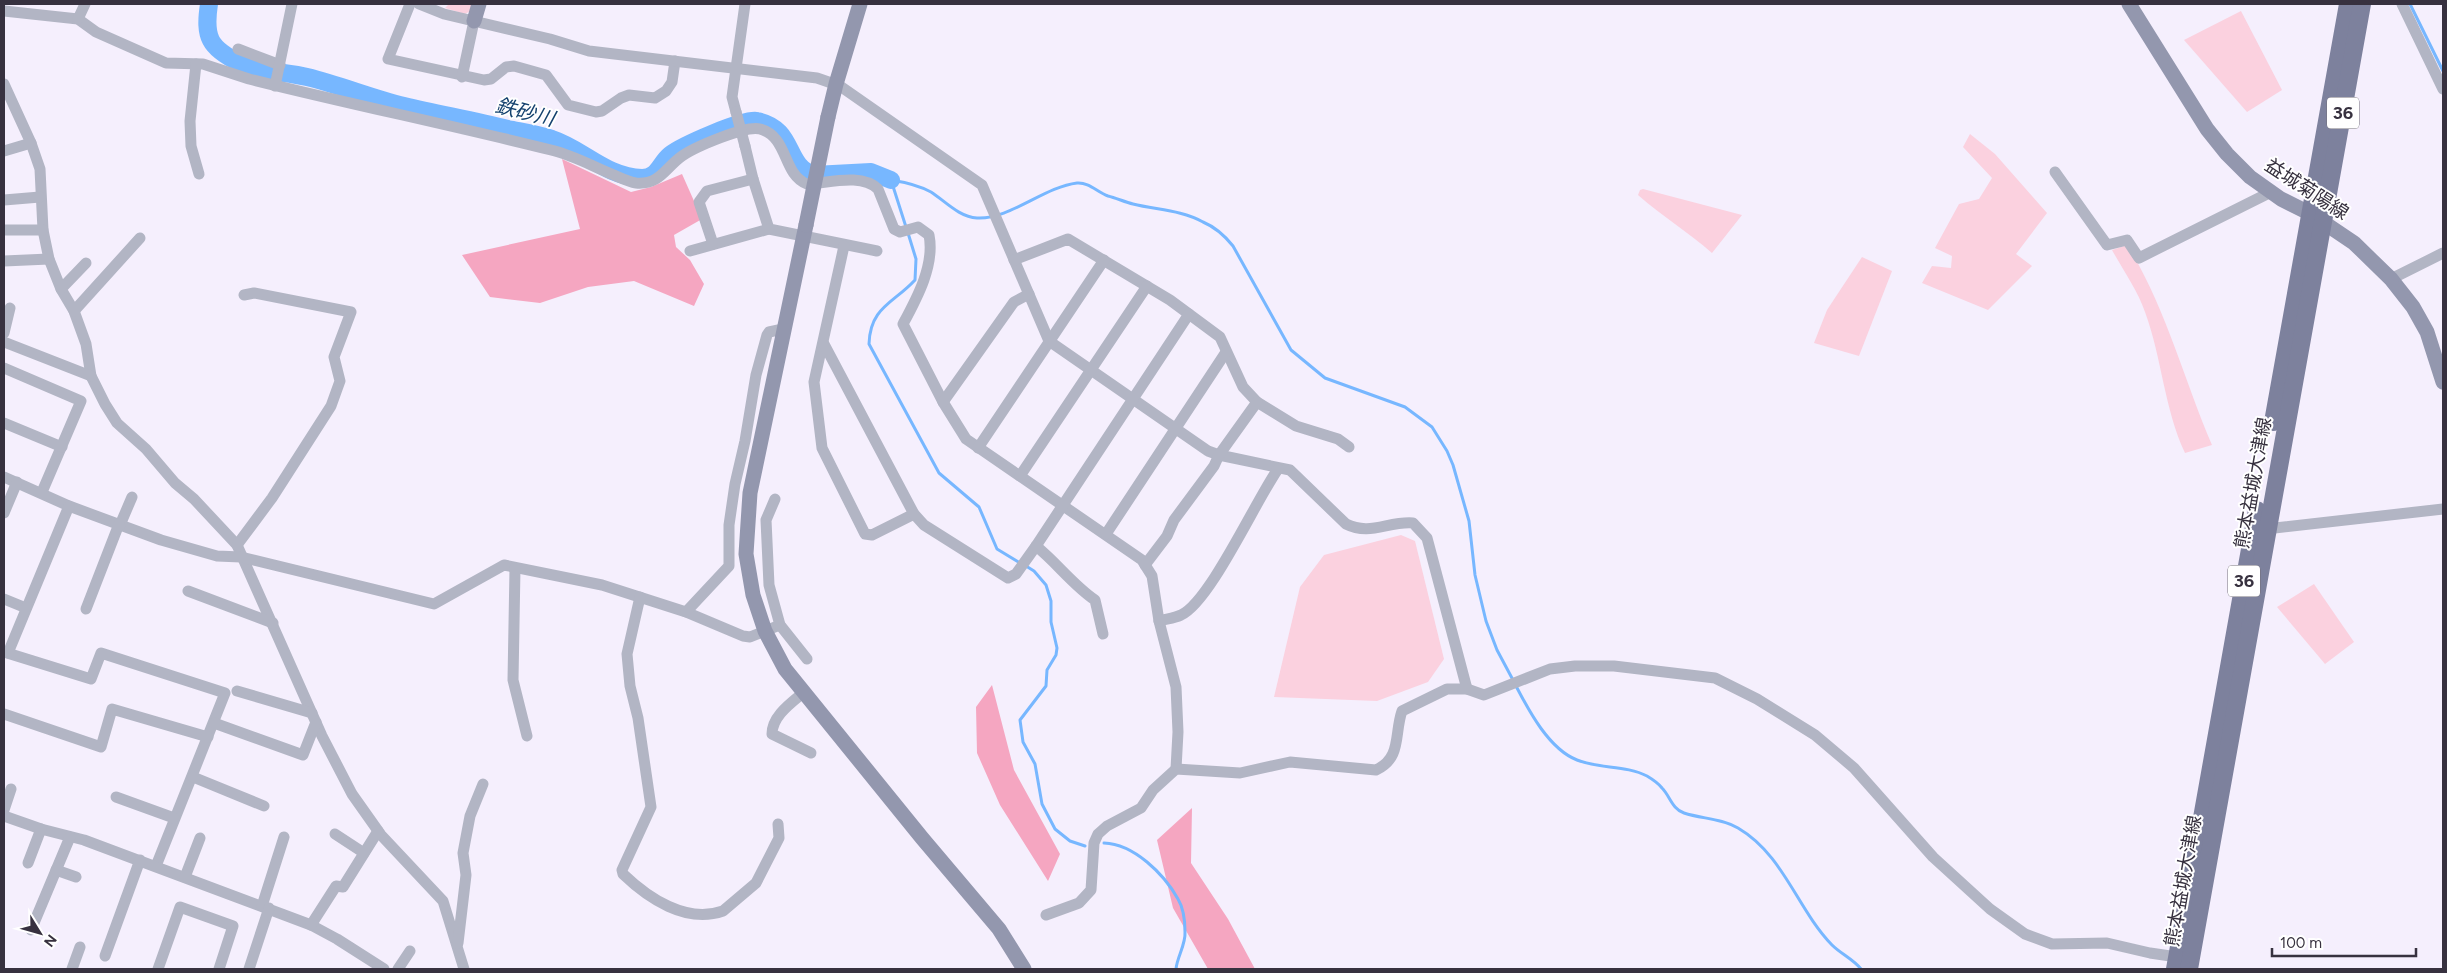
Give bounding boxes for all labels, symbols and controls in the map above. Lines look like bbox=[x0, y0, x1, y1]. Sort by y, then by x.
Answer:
water label: 鉄砂川 bbox=[493, 93, 559, 131]
road number: 36 bbox=[2327, 98, 2359, 128]
street label: 益城菊陽線 bbox=[2261, 153, 2353, 225]
street label: 熊本益城大津線 bbox=[2230, 416, 2276, 550]
road number: 36 bbox=[2228, 566, 2260, 596]
street label: 熊本益城大津線 bbox=[2160, 814, 2206, 948]
north arrow bbox=[15, 908, 65, 958]
scale bar bbox=[2272, 926, 2416, 958]
text: N bbox=[40, 931, 60, 950]
text: 100 m bbox=[2280, 934, 2322, 952]

